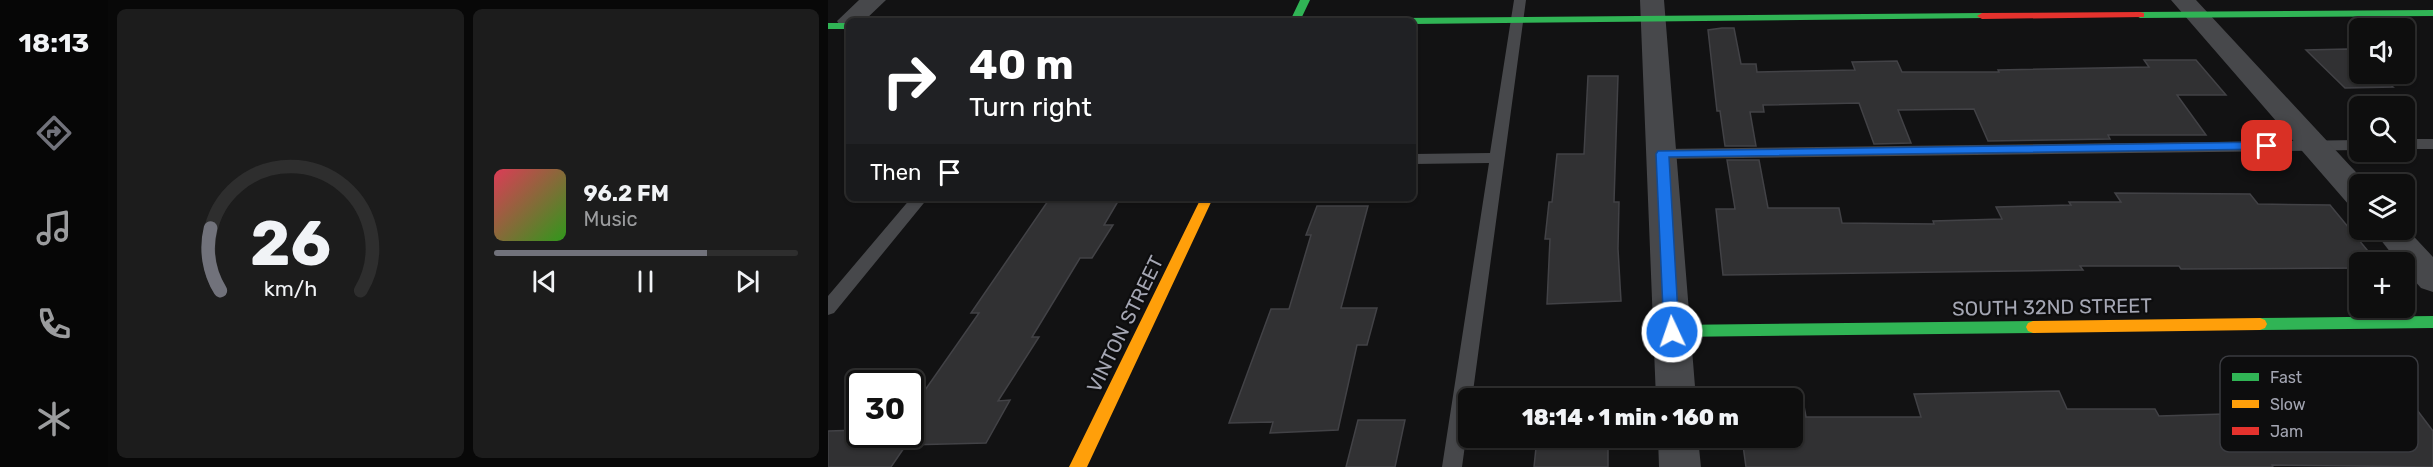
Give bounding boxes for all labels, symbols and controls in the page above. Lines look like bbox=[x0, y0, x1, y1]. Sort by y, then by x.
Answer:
map controls bbox=[2349, 18, 2415, 318]
button: sound bbox=[2349, 18, 2415, 84]
text: 18:13 bbox=[19, 27, 89, 59]
text: 40 m bbox=[969, 40, 1074, 90]
icon: right bbox=[870, 42, 948, 120]
text: Turn right bbox=[969, 91, 1092, 123]
button: search bbox=[2349, 96, 2415, 162]
icon: directions bbox=[33, 112, 75, 154]
pin bbox=[2241, 120, 2292, 171]
icon: arrive bbox=[2250, 129, 2283, 162]
icon: arrive bbox=[933, 156, 966, 189]
text: Then bbox=[870, 159, 921, 186]
button: layers bbox=[2349, 174, 2415, 240]
text: 96.2 FM bbox=[584, 180, 669, 207]
icon: music bbox=[33, 207, 75, 249]
text: 26 bbox=[250, 207, 331, 281]
text: Music bbox=[584, 207, 638, 231]
street label: VINTON STREET bbox=[1082, 251, 1169, 396]
button: + bbox=[2349, 252, 2415, 318]
icon: previous bbox=[528, 265, 561, 298]
icon: pause bbox=[629, 265, 662, 298]
icon: next bbox=[731, 265, 764, 298]
text: km/h bbox=[263, 276, 317, 301]
street label: SOUTH 32ND STREET bbox=[1952, 293, 2153, 321]
position arrow bbox=[1640, 300, 1704, 364]
icon: phone bbox=[33, 303, 75, 345]
legend bbox=[2220, 356, 2418, 452]
text: Fast bbox=[2270, 368, 2302, 387]
speed limit sign: 30 bbox=[846, 370, 924, 448]
text: Slow bbox=[2270, 395, 2306, 414]
icon: climate bbox=[33, 398, 75, 440]
text: 18:14 · 1 min · 160 m bbox=[1522, 404, 1739, 431]
text: Jam bbox=[2270, 422, 2303, 441]

